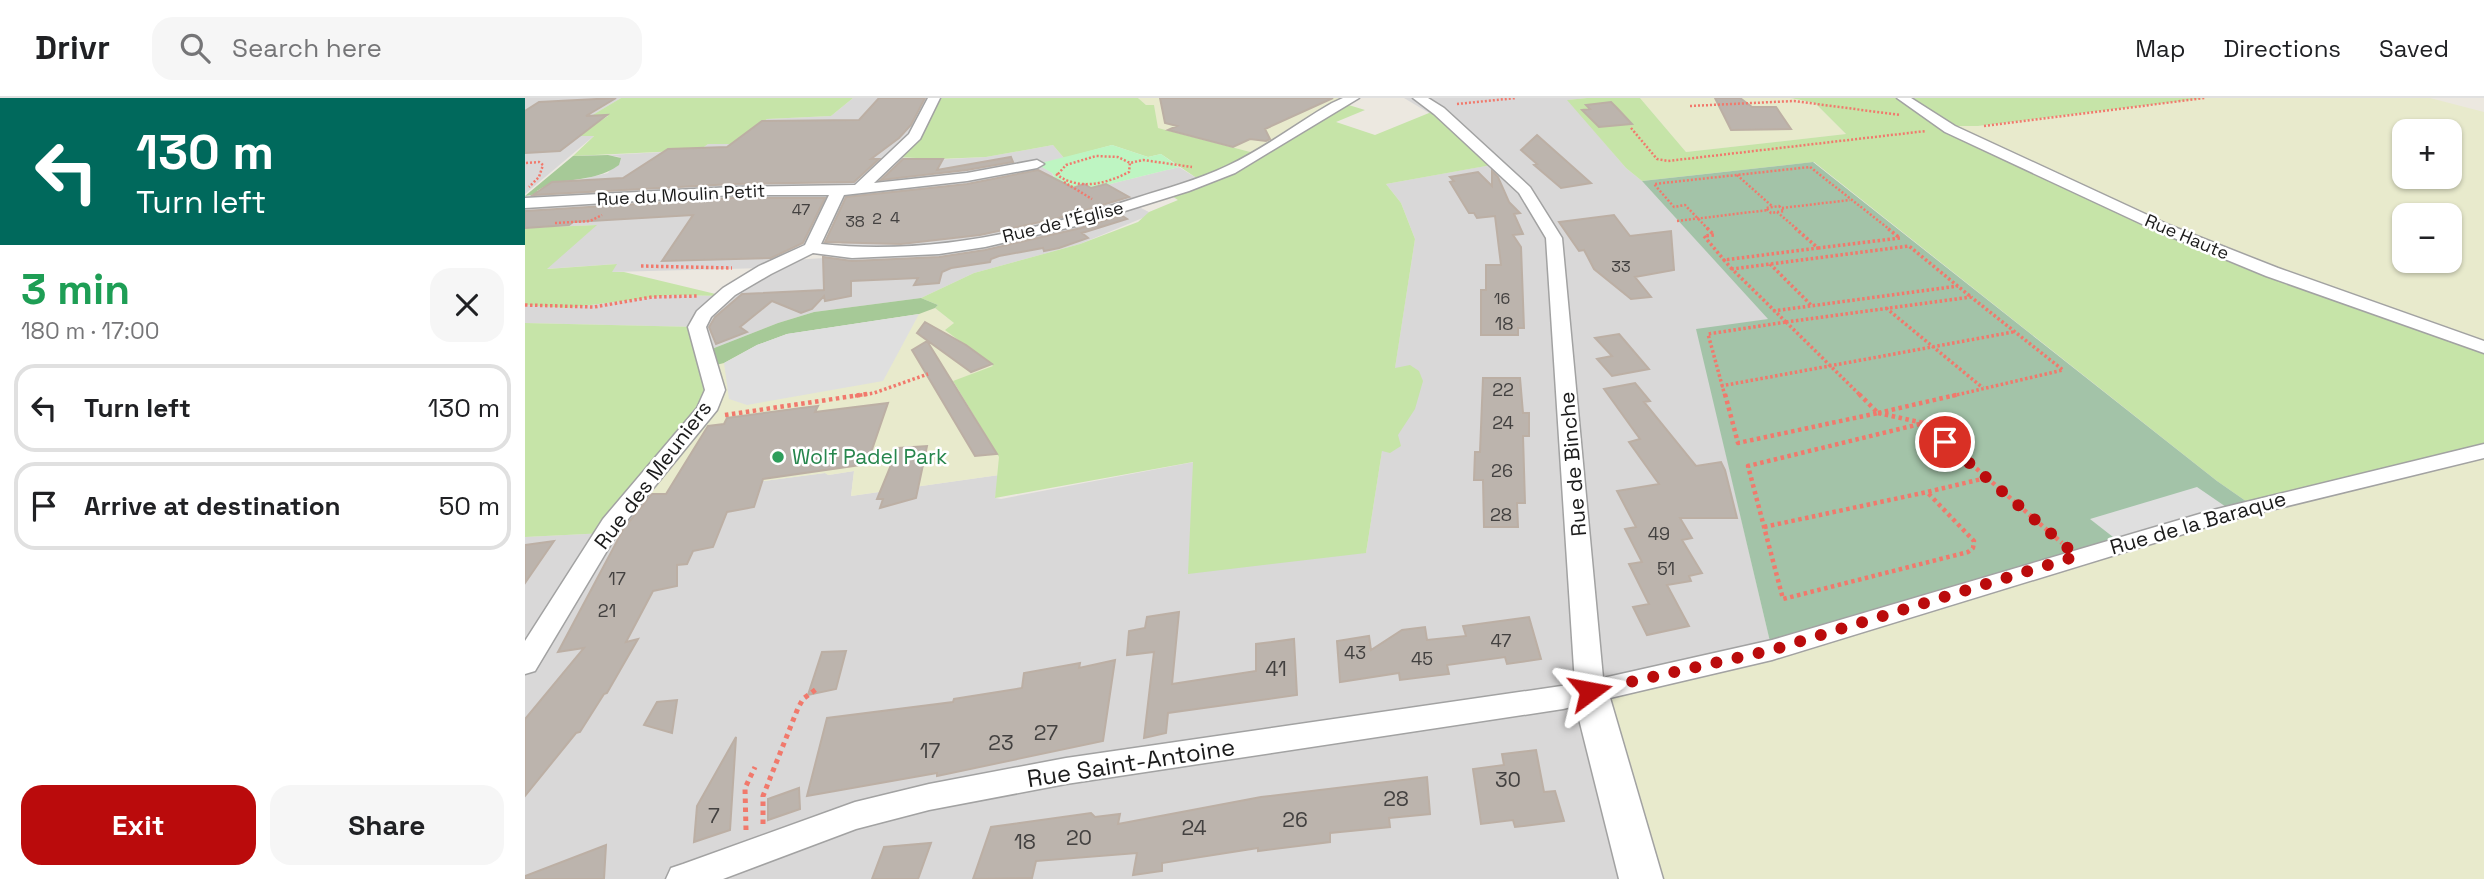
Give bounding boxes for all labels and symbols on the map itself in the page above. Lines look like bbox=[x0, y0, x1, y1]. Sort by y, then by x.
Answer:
street label: Rue du Moulin Petit bbox=[596, 179, 766, 210]
street label: Rue de l'Église bbox=[1000, 195, 1126, 248]
house number: 47 bbox=[792, 199, 810, 220]
house number: 4 bbox=[890, 207, 900, 228]
house number: 2 bbox=[872, 208, 882, 229]
street label: Rue Haute bbox=[2142, 209, 2233, 265]
house number: 38 bbox=[845, 211, 865, 232]
house number: 33 bbox=[1611, 256, 1631, 277]
house number: 16 bbox=[1494, 288, 1510, 309]
house number: 18 bbox=[1495, 312, 1513, 335]
house number: 22 bbox=[1492, 378, 1514, 401]
street label: Rue de Binche bbox=[1553, 391, 1592, 537]
street label: Rue des Meuniers bbox=[588, 395, 717, 554]
house number: 24 bbox=[1492, 411, 1514, 434]
pin bbox=[1915, 412, 1975, 472]
place label: Wolf Padel Park bbox=[792, 443, 947, 470]
marker: Wolf Padel Park bbox=[770, 449, 786, 465]
house number: 26 bbox=[1491, 459, 1513, 482]
street label: Rue de la Baraque bbox=[2107, 484, 2289, 561]
house number: 28 bbox=[1490, 503, 1512, 526]
house number: 49 bbox=[1648, 522, 1670, 545]
house number: 51 bbox=[1657, 557, 1675, 580]
house number: 17 bbox=[608, 567, 626, 590]
house number: 21 bbox=[598, 599, 616, 622]
house number: 47 bbox=[1491, 629, 1511, 652]
house number: 43 bbox=[1344, 641, 1366, 664]
house number: 45 bbox=[1411, 647, 1433, 670]
position arrow bbox=[1553, 654, 1627, 728]
house number: 41 bbox=[1265, 655, 1287, 682]
house number: 27 bbox=[1034, 719, 1058, 746]
house number: 23 bbox=[988, 729, 1014, 756]
street label: Rue Saint-Antoine bbox=[1025, 731, 1237, 794]
house number: 17 bbox=[920, 737, 940, 764]
house number: 30 bbox=[1495, 766, 1521, 793]
house number: 28 bbox=[1383, 785, 1409, 812]
house number: 7 bbox=[708, 802, 720, 829]
house number: 26 bbox=[1282, 806, 1308, 833]
house number: 24 bbox=[1181, 814, 1207, 841]
house number: 20 bbox=[1066, 824, 1092, 851]
house number: 18 bbox=[1014, 828, 1036, 855]

